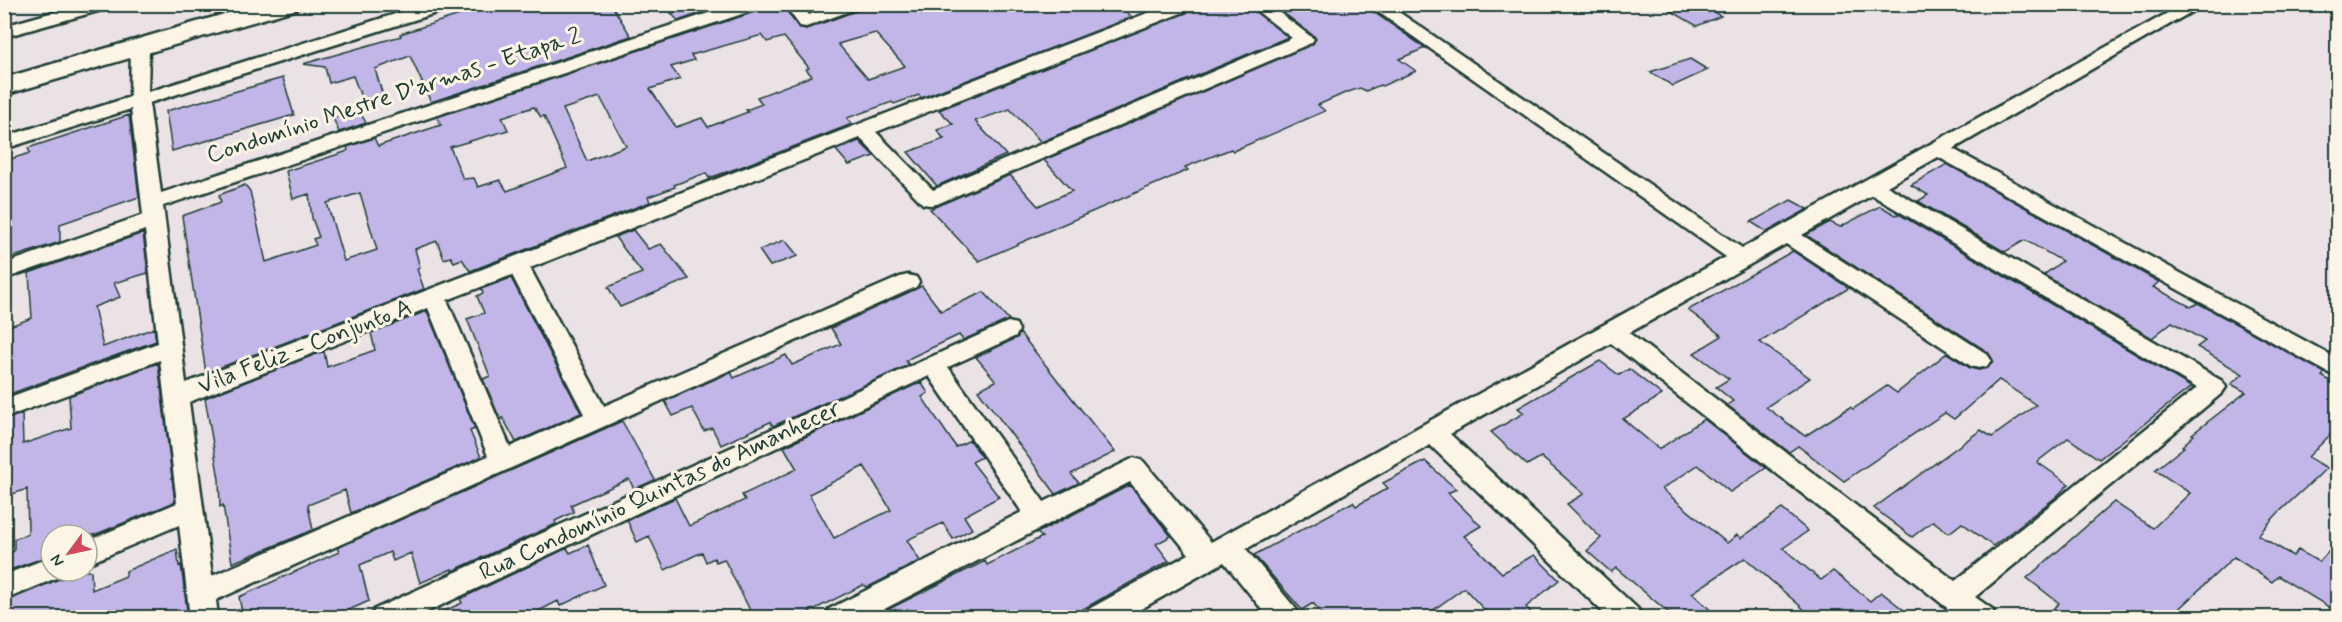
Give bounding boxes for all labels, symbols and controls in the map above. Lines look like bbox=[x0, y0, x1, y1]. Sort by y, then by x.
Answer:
street label: Condomínio Mestre D'armas - Etapa 2 bbox=[203, 21, 585, 171]
street label: Vila Feliz - Conjunto A bbox=[194, 292, 416, 402]
street label: Rua Condomínio Quintas do Amanhecer bbox=[475, 394, 846, 588]
north arrow bbox=[39, 523, 99, 583]
text: N bbox=[46, 550, 69, 571]

